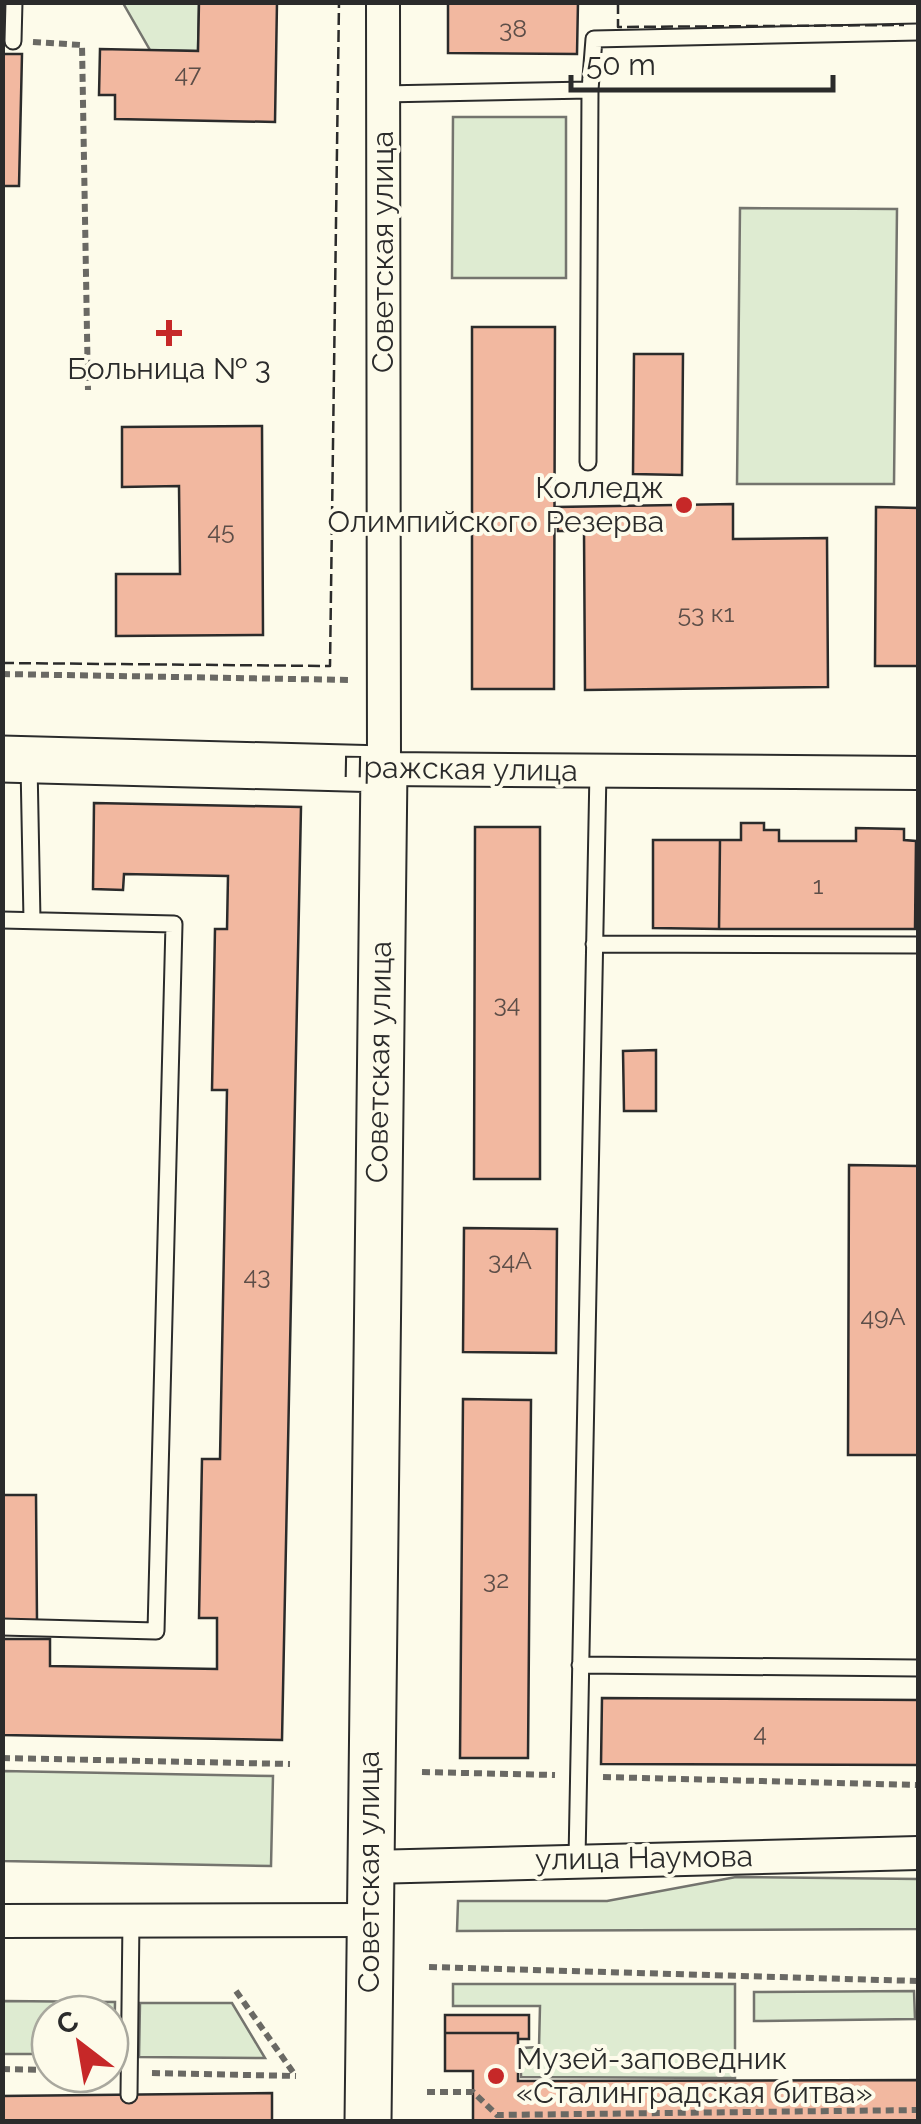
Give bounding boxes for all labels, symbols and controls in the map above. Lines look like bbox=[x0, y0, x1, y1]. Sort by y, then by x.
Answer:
house number: 38 bbox=[499, 13, 527, 43]
scale bar bbox=[571, 30, 834, 92]
text: 50 m bbox=[586, 47, 656, 82]
house number: 47 bbox=[175, 58, 202, 88]
street label: Советская улица bbox=[365, 131, 400, 373]
marker: Больница № 3 bbox=[156, 320, 182, 346]
place label: Больница № 3 bbox=[67, 351, 271, 386]
place label: Колледж Олимпийского Резерва bbox=[328, 470, 664, 539]
marker: Колледж Олимпийского Резерва bbox=[673, 494, 695, 516]
house number: 45 bbox=[207, 515, 235, 545]
house number: 53 к1 bbox=[677, 598, 735, 628]
street label: Пражская улица bbox=[342, 749, 578, 788]
house number: 1 bbox=[813, 870, 824, 900]
street label: Советская улица bbox=[359, 941, 398, 1183]
house number: 34 bbox=[493, 988, 521, 1018]
house number: 34А bbox=[488, 1245, 532, 1275]
house number: 43 bbox=[243, 1260, 271, 1290]
house number: 49А bbox=[860, 1301, 906, 1331]
house number: 32 bbox=[483, 1564, 509, 1594]
house number: 4 bbox=[753, 1717, 767, 1747]
street label: Советская улица bbox=[351, 1751, 386, 1993]
street label: улица Наумова bbox=[535, 1838, 753, 1877]
north arrow bbox=[30, 1994, 130, 2094]
text: С bbox=[51, 2004, 84, 2042]
place label: Музей-заповедник «Сталинградская битва» bbox=[516, 2041, 873, 2110]
marker: Музей-заповедник «Сталинградская битва» bbox=[485, 2065, 507, 2087]

